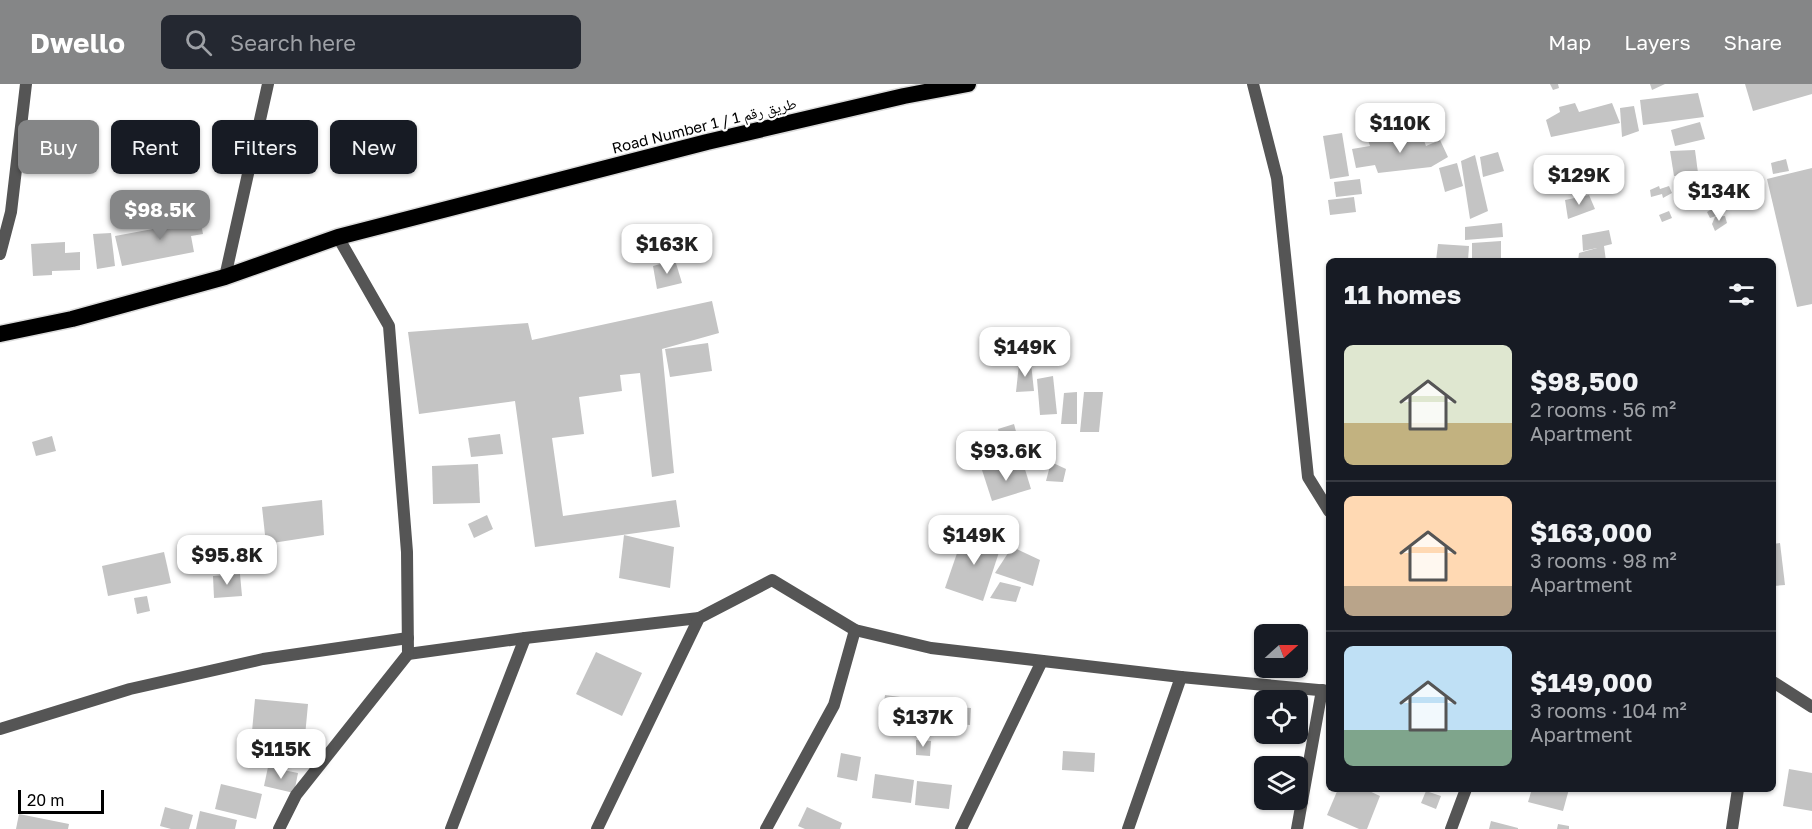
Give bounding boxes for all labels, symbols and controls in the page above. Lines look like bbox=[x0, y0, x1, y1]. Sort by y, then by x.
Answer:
search box bbox=[161, 15, 581, 69]
text: Dwello bbox=[30, 26, 125, 59]
icon: search bbox=[182, 26, 215, 59]
text: Search here bbox=[230, 29, 356, 56]
text: Map bbox=[1548, 29, 1591, 55]
text: Layers bbox=[1624, 29, 1691, 55]
text: Share bbox=[1724, 29, 1782, 55]
street label: Road Number 1 / طريق رقم 1 bbox=[610, 93, 799, 159]
pin: $110K bbox=[1358, 103, 1442, 154]
text: $110K bbox=[1369, 110, 1431, 134]
chip: Buy bbox=[18, 120, 99, 174]
chip: Rent bbox=[111, 120, 200, 174]
chip: Filters bbox=[212, 120, 318, 174]
chip: New bbox=[330, 120, 417, 174]
pin: $129K bbox=[1537, 155, 1621, 206]
text: $129K bbox=[1547, 162, 1611, 186]
pin: $134K bbox=[1677, 171, 1761, 222]
text: $134K bbox=[1688, 178, 1750, 202]
pin: $98.5K bbox=[111, 190, 209, 241]
text: $98.5K bbox=[124, 197, 196, 221]
pin: $163K bbox=[625, 224, 709, 275]
text: $163K bbox=[635, 231, 699, 255]
icon: filters bbox=[1725, 278, 1758, 311]
text: 11 homes bbox=[1344, 279, 1461, 310]
pin: $149K bbox=[983, 327, 1067, 378]
text: $149K bbox=[993, 334, 1057, 358]
text: $98,500 bbox=[1530, 366, 1639, 397]
icon: home bbox=[1392, 369, 1464, 441]
text: 2 rooms · 56 m² bbox=[1530, 397, 1676, 421]
text: Apartment bbox=[1530, 421, 1633, 445]
pin: $93.6K bbox=[957, 431, 1055, 482]
text: $93.6K bbox=[970, 438, 1042, 462]
pin: $149K bbox=[932, 515, 1016, 566]
text: $163,000 bbox=[1530, 517, 1652, 548]
icon: home bbox=[1392, 520, 1464, 592]
text: $149K bbox=[942, 522, 1006, 546]
pin: $95.8K bbox=[178, 535, 276, 586]
text: $95.8K bbox=[191, 542, 263, 566]
text: 3 rooms · 98 m² bbox=[1530, 548, 1677, 572]
text: Apartment bbox=[1530, 572, 1633, 596]
north arrow bbox=[1254, 624, 1308, 678]
map controls bbox=[1254, 624, 1308, 810]
text: $149,000 bbox=[1530, 667, 1653, 698]
icon: home bbox=[1392, 670, 1464, 742]
button: locate bbox=[1254, 690, 1308, 744]
pin: $137K bbox=[881, 697, 965, 748]
text: 3 rooms · 104 m² bbox=[1530, 698, 1687, 722]
text: $137K bbox=[892, 704, 954, 728]
text: Apartment bbox=[1530, 722, 1633, 746]
pin: $115K bbox=[239, 729, 323, 780]
text: $115K bbox=[251, 736, 311, 760]
button: layers bbox=[1254, 756, 1308, 810]
scale bar bbox=[18, 787, 104, 814]
text: 20 m bbox=[27, 790, 64, 810]

